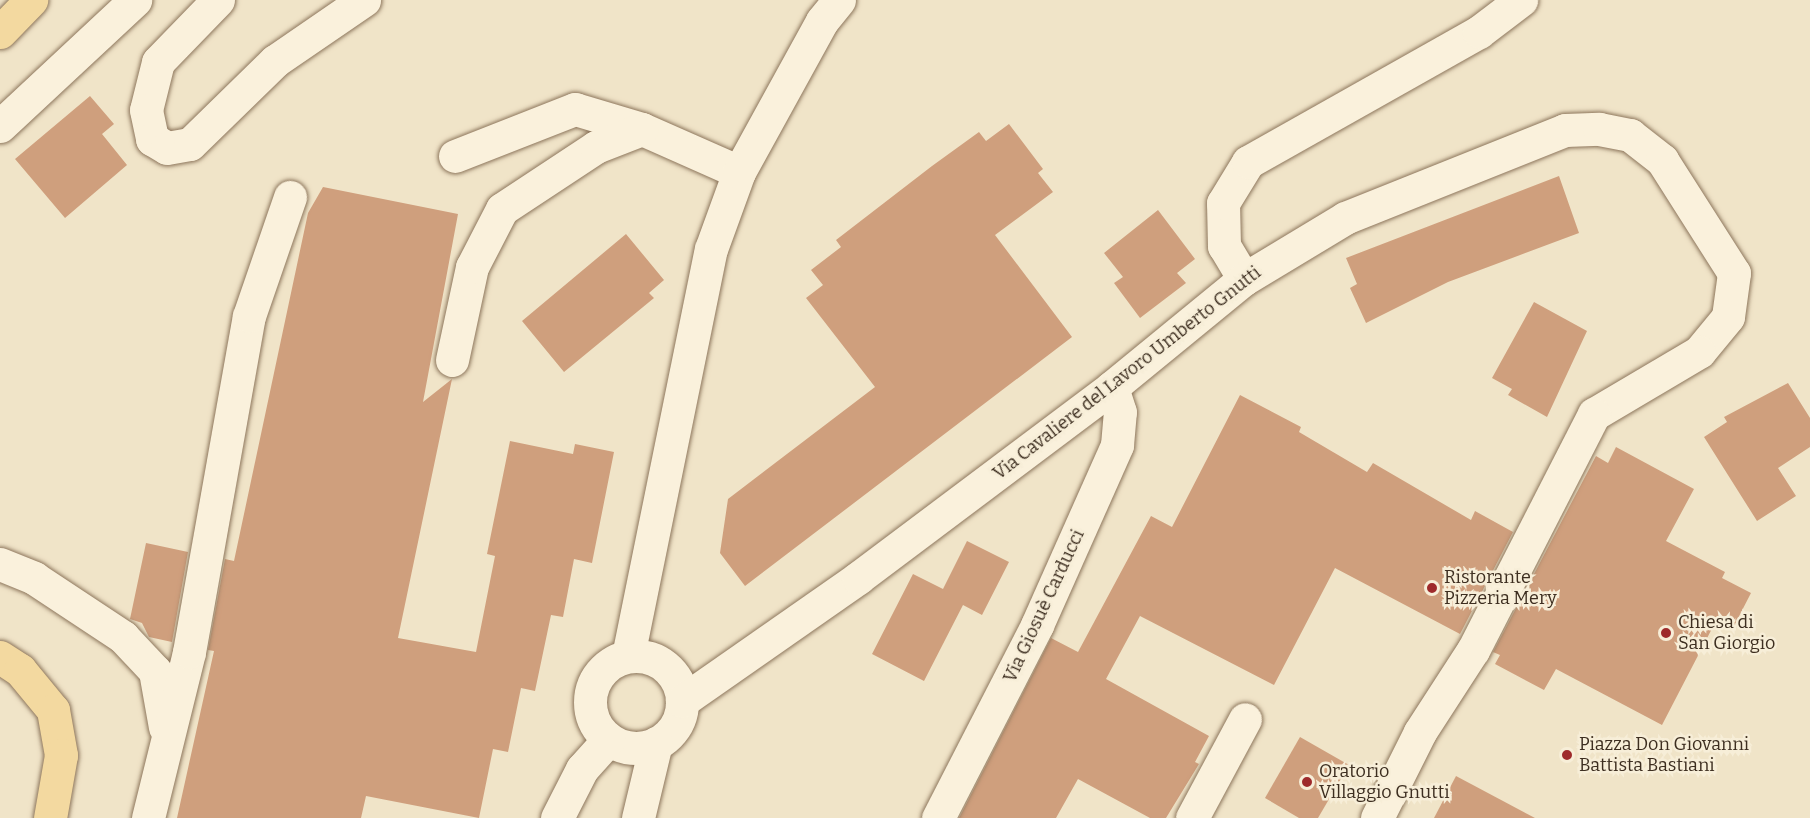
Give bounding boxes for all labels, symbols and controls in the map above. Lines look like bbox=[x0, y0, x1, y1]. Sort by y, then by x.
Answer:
street label: Via Cavaliere del Lavoro Umberto Gnutti bbox=[989, 262, 1265, 484]
street label: Via Giosuè Carducci bbox=[999, 526, 1089, 686]
place label: Ristorante Pizzeria Mery bbox=[1444, 567, 1557, 610]
marker: Ristorante Pizzeria Mery bbox=[1425, 581, 1439, 595]
place label: Chiesa di San Giorgio bbox=[1678, 612, 1775, 654]
marker: Chiesa di San Giorgio bbox=[1659, 626, 1673, 640]
place label: Piazza Don Giovanni Battista Bastiani bbox=[1579, 734, 1749, 777]
marker: Piazza Don Giovanni Battista Bastiani bbox=[1560, 748, 1574, 762]
place label: Oratorio Villaggio Gnutti bbox=[1319, 761, 1450, 804]
marker: Oratorio Villaggio Gnutti bbox=[1300, 775, 1314, 789]

